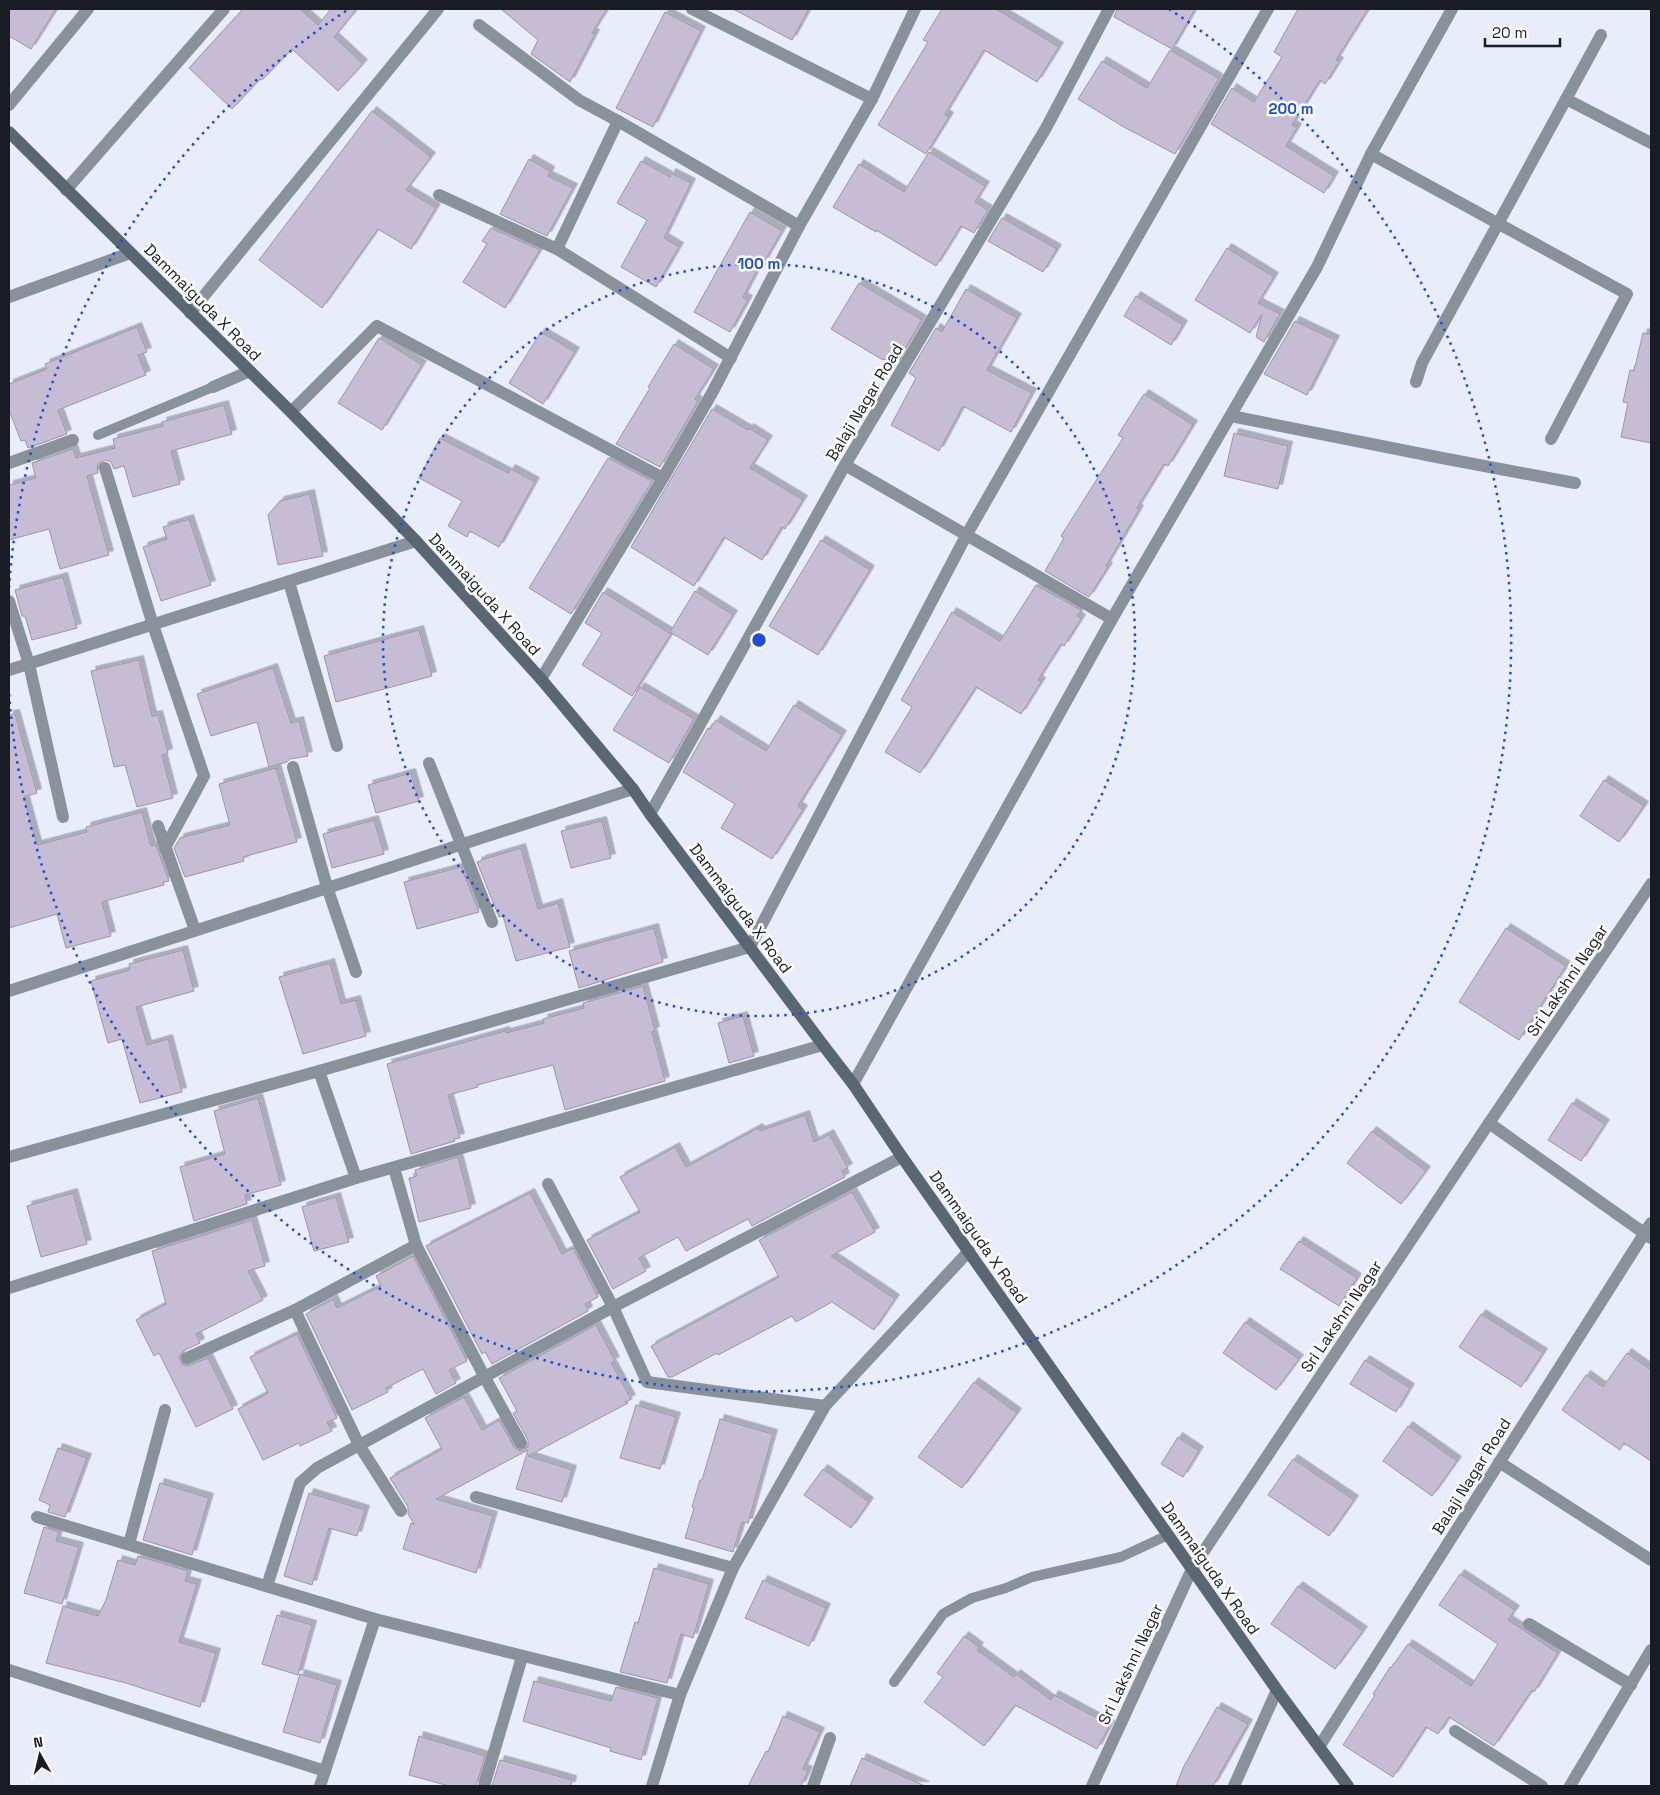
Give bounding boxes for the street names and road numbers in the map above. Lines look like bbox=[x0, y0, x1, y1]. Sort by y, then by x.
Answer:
street label: Dammaiguda X Road bbox=[139, 239, 266, 366]
street label: Balaji Nagar Road bbox=[821, 340, 908, 465]
street label: Dammaiguda X Road bbox=[424, 529, 545, 660]
street label: Dammaiguda X Road bbox=[685, 839, 796, 978]
street label: Sri Lakshni Nagar bbox=[1522, 920, 1613, 1041]
street label: Dammaiguda X Road bbox=[925, 1167, 1032, 1308]
street label: Sri Lakshni Nagar bbox=[1296, 1256, 1387, 1377]
street label: Balaji Nagar Road bbox=[1427, 1414, 1516, 1538]
street label: Dammaiguda X Road bbox=[1157, 1498, 1264, 1639]
street label: Sri Lakshni Nagar bbox=[1093, 1600, 1168, 1728]

